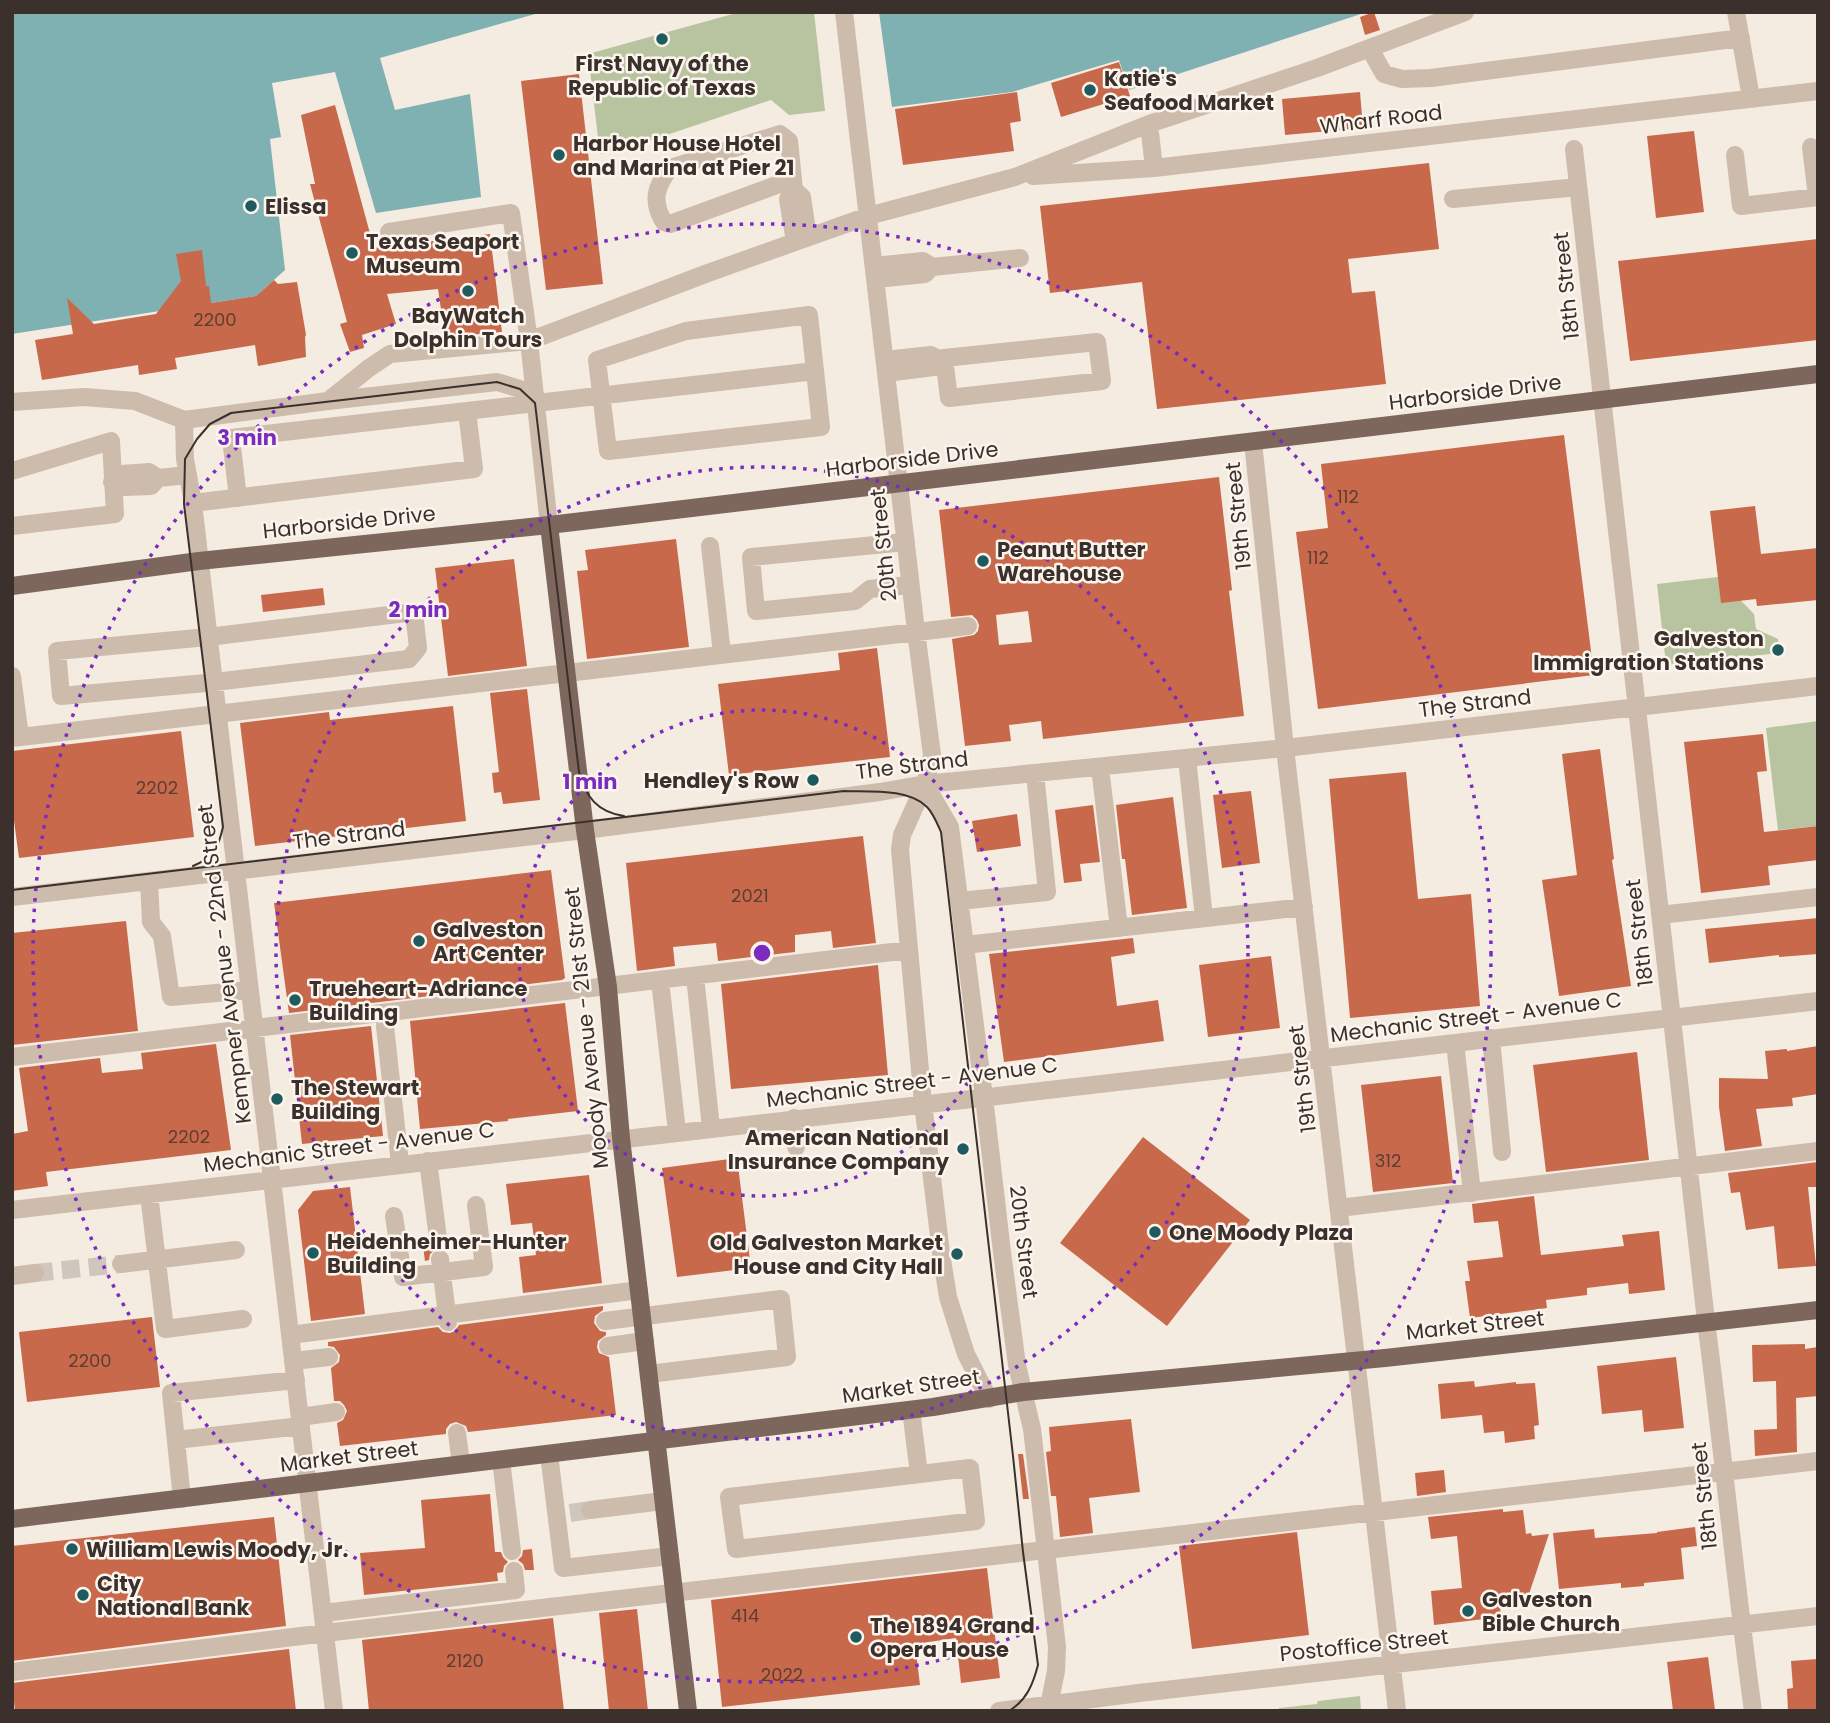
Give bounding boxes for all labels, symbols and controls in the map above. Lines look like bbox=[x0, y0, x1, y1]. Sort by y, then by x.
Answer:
marker: First Navy of the Republic of Texas bbox=[654, 31, 670, 47]
place label: First Navy of the Republic of Texas bbox=[568, 49, 756, 102]
place label: Katie's Seafood Market bbox=[1104, 64, 1274, 117]
marker: Katie's Seafood Market bbox=[1082, 82, 1098, 98]
street label: Wharf Road bbox=[1318, 97, 1444, 141]
place label: Harbor House Hotel and Marina at Pier 21 bbox=[573, 129, 795, 182]
marker: Harbor House Hotel and Marina at Pier 21 bbox=[551, 147, 567, 163]
place label: Elissa bbox=[265, 192, 326, 221]
marker: Elissa bbox=[243, 198, 259, 214]
place label: Texas Seaport Museum bbox=[366, 227, 519, 280]
street label: 18th Street bbox=[1546, 231, 1586, 341]
marker: Texas Seaport Museum bbox=[344, 245, 360, 261]
marker: BayWatch Dolphin Tours bbox=[460, 283, 476, 299]
place label: BayWatch Dolphin Tours bbox=[394, 301, 542, 354]
house number: 2200 bbox=[193, 307, 237, 332]
street label: Harborside Drive bbox=[1387, 367, 1563, 417]
text: 3 min bbox=[217, 423, 277, 452]
street label: Harborside Drive bbox=[824, 434, 1000, 484]
street label: 19th Street bbox=[1218, 461, 1258, 571]
house number: 112 bbox=[1337, 484, 1359, 509]
street label: 20th Street bbox=[863, 487, 903, 603]
street label: Harborside Drive bbox=[261, 499, 437, 545]
place label: Peanut Butter Warehouse bbox=[997, 535, 1146, 588]
house number: 112 bbox=[1307, 545, 1329, 570]
marker: Peanut Butter Warehouse bbox=[975, 553, 991, 569]
text: 2 min bbox=[388, 595, 448, 624]
place label: Galveston Immigration Stations bbox=[1533, 624, 1764, 677]
marker: Galveston Immigration Stations bbox=[1770, 642, 1786, 658]
street label: The Strand bbox=[1417, 682, 1533, 724]
street label: The Strand bbox=[854, 744, 970, 786]
place label: Hendley's Row bbox=[644, 766, 800, 795]
text: 1 min bbox=[563, 767, 617, 796]
marker: Hendley's Row bbox=[805, 772, 821, 788]
house number: 2202 bbox=[136, 775, 178, 800]
street label: Kempner Avenue - 22nd Street bbox=[190, 803, 258, 1125]
street label: The Strand bbox=[291, 814, 407, 856]
street label: 18th Street bbox=[1618, 878, 1660, 988]
house number: 2021 bbox=[731, 883, 769, 908]
street label: Moody Avenue - 21st Street bbox=[557, 886, 615, 1170]
place label: Galveston Art Center bbox=[433, 915, 544, 968]
marker: Galveston Art Center bbox=[411, 933, 427, 949]
centre of rings bbox=[750, 941, 774, 965]
place label: Trueheart-Adriance Building bbox=[309, 974, 528, 1027]
street label: Mechanic Street - Avenue C bbox=[1329, 985, 1623, 1049]
marker: Trueheart-Adriance Building bbox=[287, 992, 303, 1008]
street label: 19th Street bbox=[1281, 1024, 1323, 1134]
street label: Mechanic Street - Avenue C bbox=[765, 1050, 1059, 1114]
place label: The Stewart Building bbox=[291, 1073, 419, 1126]
marker: The Stewart Building bbox=[269, 1091, 285, 1107]
street label: Mechanic Street - Avenue C bbox=[202, 1115, 496, 1179]
place label: American National Insurance Company bbox=[728, 1123, 950, 1176]
house number: 2202 bbox=[168, 1124, 210, 1149]
marker: American National Insurance Company bbox=[955, 1141, 971, 1157]
house number: 312 bbox=[1375, 1148, 1401, 1173]
street label: 20th Street bbox=[1003, 1184, 1045, 1300]
place label: One Moody Plaza bbox=[1169, 1218, 1353, 1247]
marker: One Moody Plaza bbox=[1147, 1224, 1163, 1240]
place label: Heidenheimer-Hunter Building bbox=[327, 1227, 567, 1280]
place label: Old Galveston Market House and City Hall bbox=[710, 1228, 943, 1281]
marker: Heidenheimer-Hunter Building bbox=[305, 1245, 321, 1261]
marker: Old Galveston Market House and City Hall bbox=[949, 1246, 965, 1262]
street label: Market Street bbox=[1405, 1303, 1545, 1347]
house number: 2200 bbox=[68, 1348, 112, 1373]
street label: Market Street bbox=[840, 1362, 982, 1410]
street label: Market Street bbox=[278, 1433, 420, 1479]
street label: 18th Street bbox=[1684, 1441, 1724, 1551]
place label: William Lewis Moody, Jr. bbox=[86, 1535, 348, 1564]
marker: William Lewis Moody, Jr. bbox=[64, 1541, 80, 1557]
place label: City National Bank bbox=[97, 1569, 249, 1622]
place label: Galveston Bible Church bbox=[1482, 1585, 1620, 1638]
marker: City National Bank bbox=[75, 1587, 91, 1603]
house number: 414 bbox=[731, 1603, 759, 1628]
marker: Galveston Bible Church bbox=[1460, 1603, 1476, 1619]
place label: The 1894 Grand Opera House bbox=[870, 1611, 1035, 1664]
street label: Postoffice Street bbox=[1278, 1622, 1450, 1668]
marker: The 1894 Grand Opera House bbox=[848, 1629, 864, 1645]
house number: 2120 bbox=[446, 1648, 484, 1673]
house number: 2022 bbox=[761, 1662, 803, 1687]

